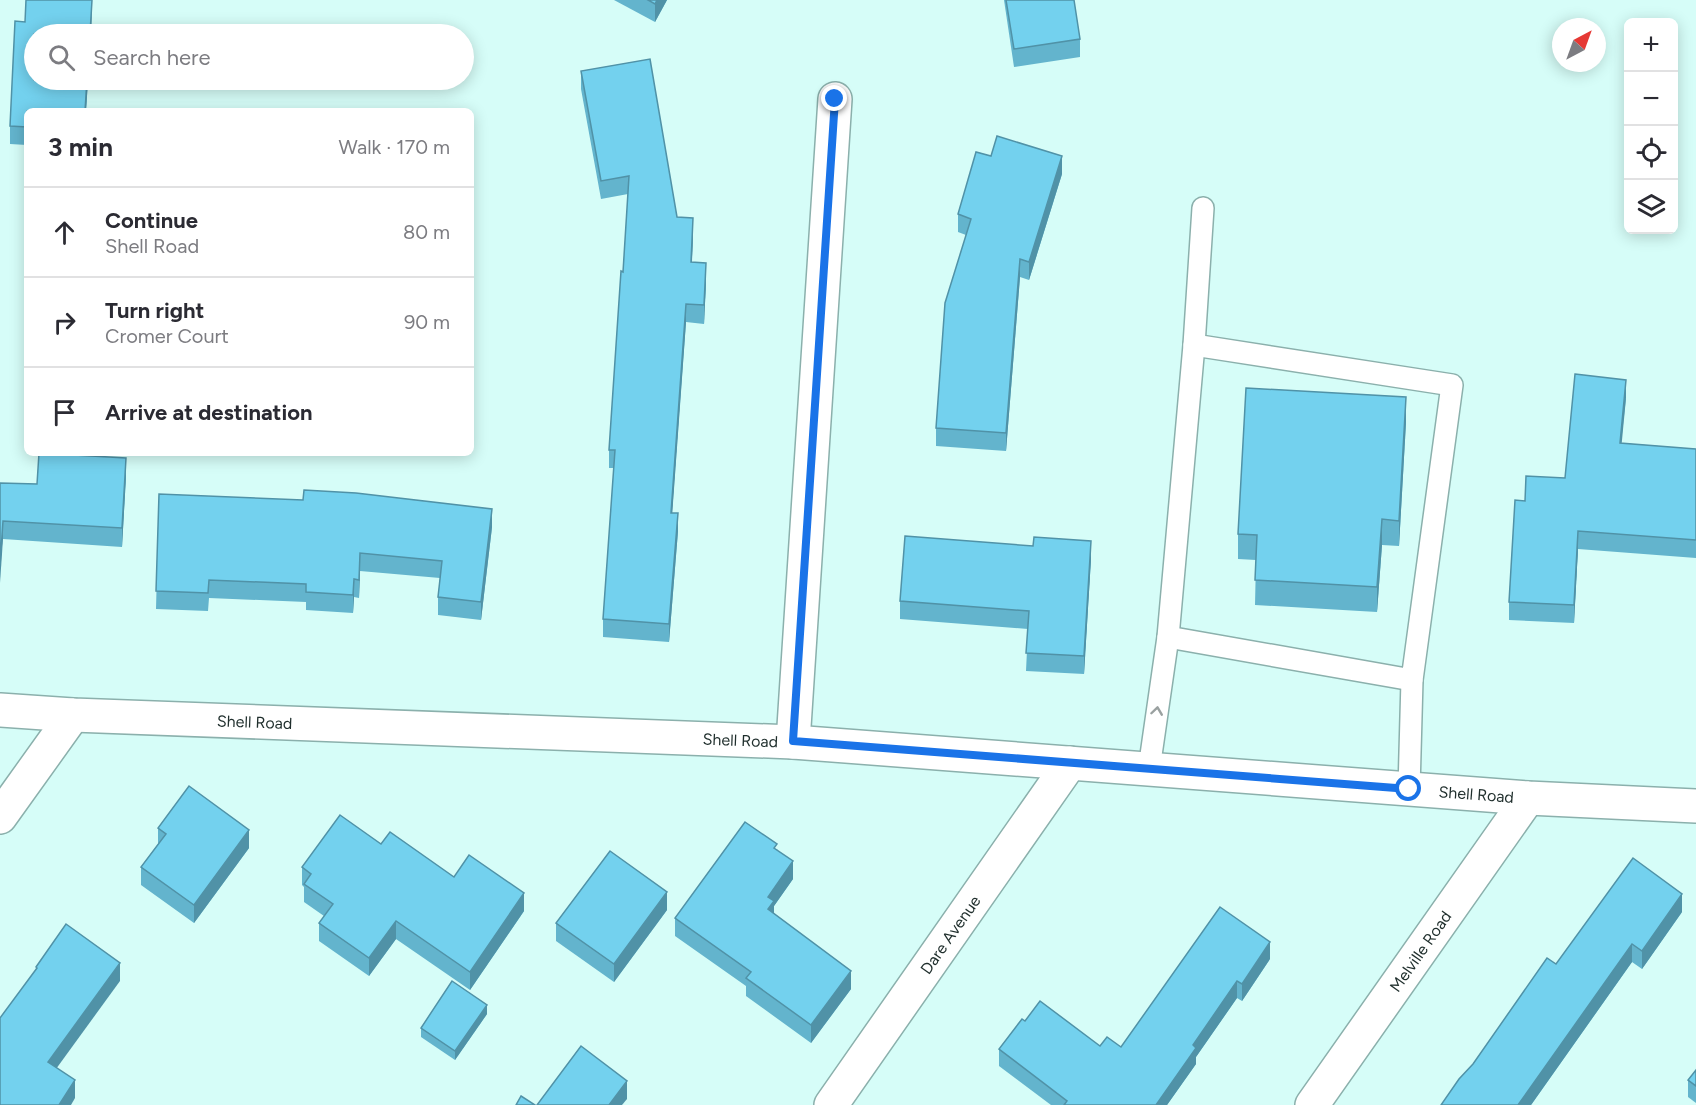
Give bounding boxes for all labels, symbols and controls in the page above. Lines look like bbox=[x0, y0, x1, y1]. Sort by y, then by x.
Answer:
north arrow bbox=[1552, 18, 1606, 72]
map controls bbox=[1624, 18, 1678, 234]
button: + bbox=[1624, 18, 1678, 72]
search box bbox=[24, 24, 474, 90]
icon: search bbox=[45, 41, 78, 74]
text: Search here bbox=[93, 44, 211, 71]
button: − bbox=[1624, 72, 1678, 126]
route end bbox=[821, 85, 847, 111]
button: locate bbox=[1624, 126, 1678, 180]
text: 3 min bbox=[48, 131, 113, 163]
text: Walk · 170 m bbox=[339, 135, 450, 159]
button: layers bbox=[1624, 180, 1678, 234]
text: Continue bbox=[105, 207, 198, 234]
icon: ahead bbox=[48, 216, 81, 249]
text: 80 m bbox=[403, 220, 450, 244]
text: Shell Road bbox=[105, 234, 199, 258]
text: Turn right bbox=[105, 297, 204, 324]
icon: right bbox=[48, 306, 81, 339]
text: 90 m bbox=[404, 310, 450, 334]
text: Cromer Court bbox=[105, 324, 229, 348]
icon: arrive bbox=[48, 396, 81, 429]
text: Arrive at destination bbox=[105, 399, 313, 426]
one-way arrow bbox=[1151, 706, 1163, 715]
street label: Shell Road bbox=[217, 711, 293, 733]
street label: Shell Road bbox=[702, 729, 778, 751]
route start bbox=[1395, 775, 1421, 801]
street label: Shell Road bbox=[1438, 782, 1515, 806]
street label: Dare Avenue bbox=[916, 891, 984, 977]
street label: Melville Road bbox=[1385, 907, 1455, 995]

